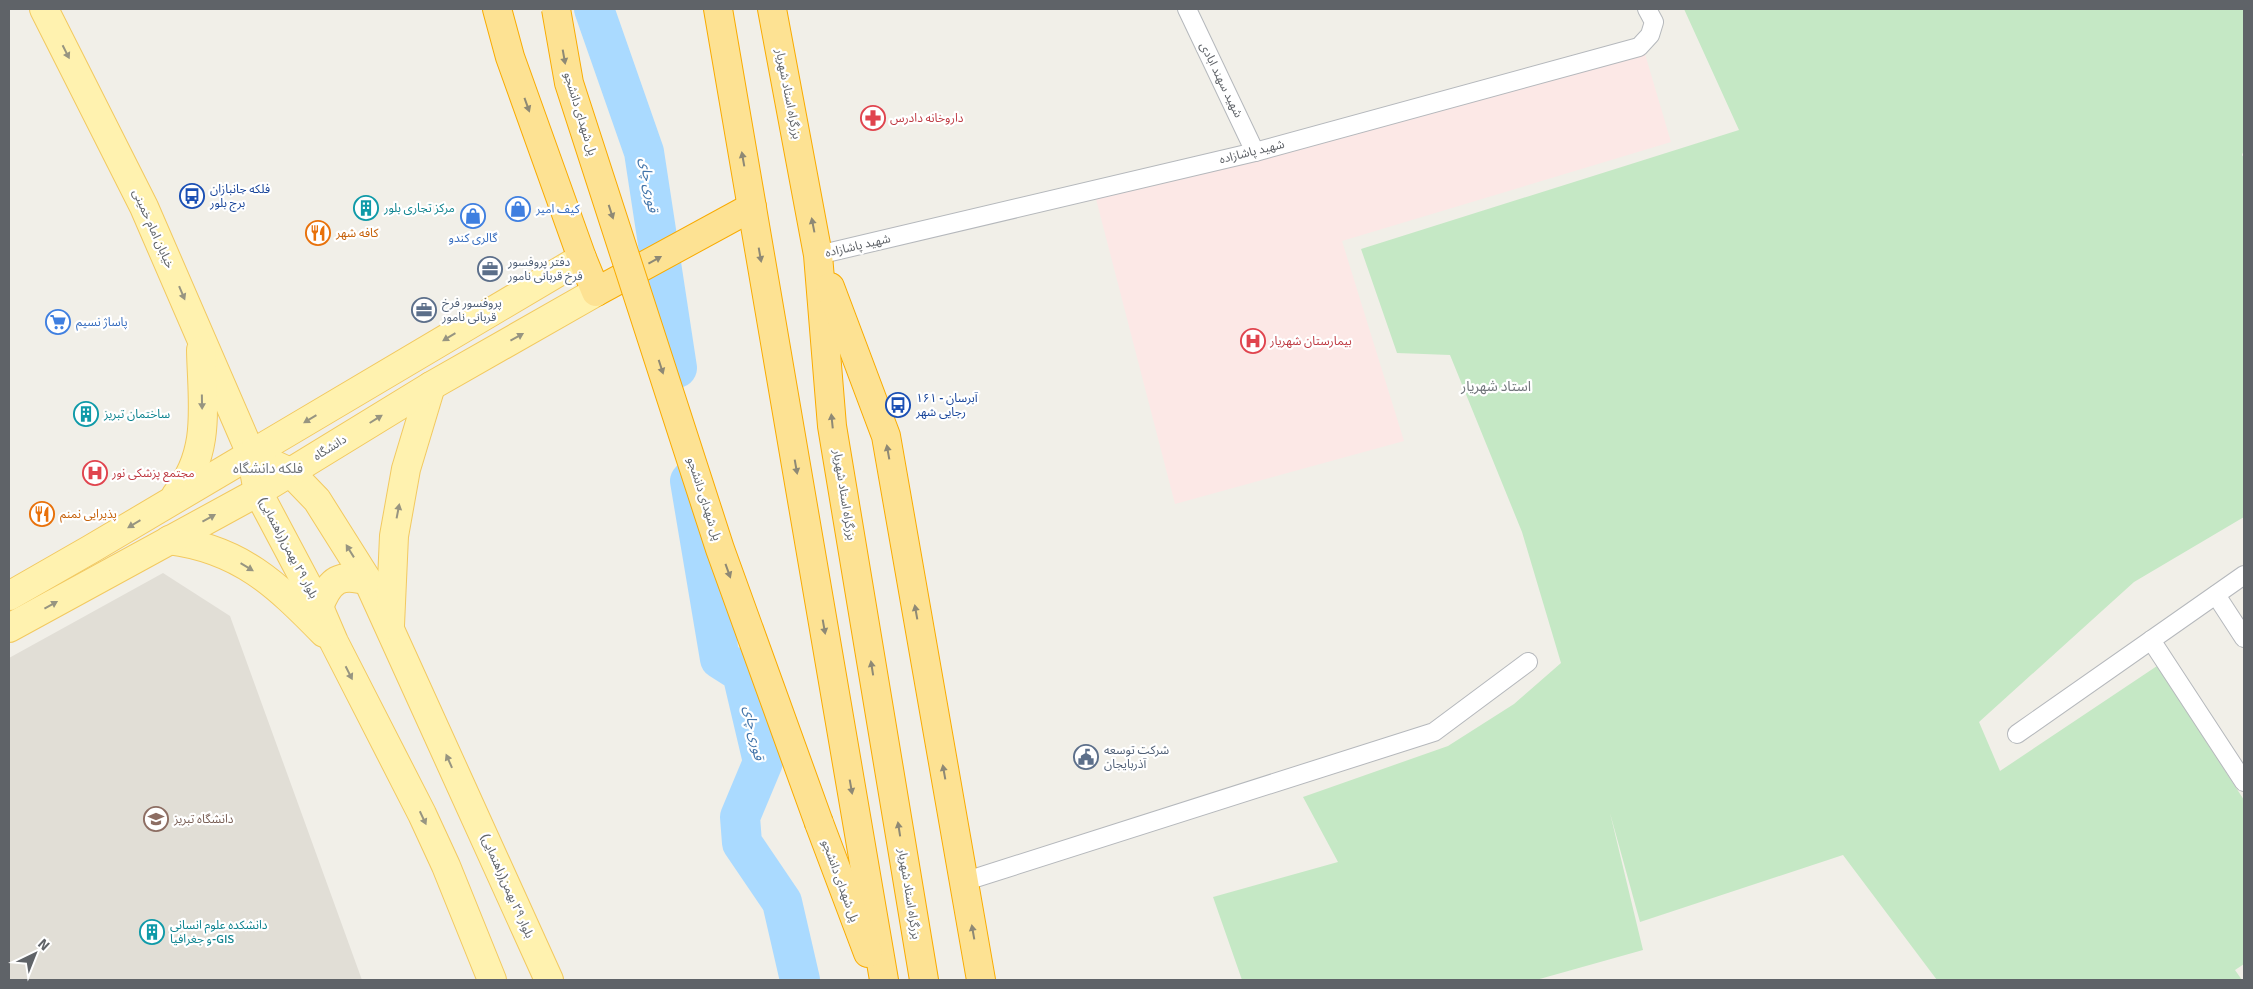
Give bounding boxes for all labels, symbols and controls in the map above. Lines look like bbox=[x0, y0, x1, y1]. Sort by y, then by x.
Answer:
street label: شهید سهند ابادی bbox=[1196, 40, 1246, 120]
one-way arrow bbox=[62, 45, 70, 59]
street label: بزرگراه استاد شهریار bbox=[772, 47, 804, 140]
one-way arrow bbox=[561, 49, 569, 65]
street label: پل شهدای دانشجو bbox=[560, 70, 600, 158]
one-way arrow bbox=[523, 98, 531, 113]
pharmacy icon: داروخانه دادرس bbox=[860, 105, 886, 131]
place label: داروخانه دادرس bbox=[890, 111, 964, 126]
street label: شهید پاشازاده bbox=[1218, 137, 1286, 167]
one-way arrow bbox=[739, 150, 747, 166]
water label: قوری چای bbox=[635, 157, 662, 214]
place label: فلکه جانبازان برج بلور bbox=[209, 182, 270, 212]
bus stop icon: فلکه جانبازان برج بلور bbox=[179, 183, 205, 209]
street label: خیابان امام خمینی bbox=[128, 187, 177, 271]
building icon: مرکز تجاری بلور bbox=[353, 195, 379, 221]
shop icon: کیف امیر bbox=[505, 196, 531, 222]
place label: مرکز تجاری بلور bbox=[383, 201, 455, 216]
place label: کیف امیر bbox=[535, 202, 581, 217]
shop icon: گالری کندو bbox=[460, 203, 486, 229]
one-way arrow bbox=[607, 205, 615, 220]
one-way arrow bbox=[808, 217, 816, 233]
restaurant icon: کافه شهر bbox=[305, 220, 331, 246]
place label: کافه شهر bbox=[335, 226, 380, 241]
place label: گالری کندو bbox=[449, 231, 498, 246]
street label: شهید پاشازاده bbox=[824, 231, 892, 261]
one-way arrow bbox=[756, 247, 764, 263]
place label: دفتر پروفسور فرخ قربانی نامور bbox=[507, 255, 583, 285]
office icon: دفتر پروفسور فرخ قربانی نامور bbox=[477, 256, 503, 282]
one-way arrow bbox=[647, 256, 662, 264]
one-way arrow bbox=[178, 286, 186, 300]
place label: پروفسور فرخ قربانی نامور bbox=[441, 296, 502, 325]
office icon: پروفسور فرخ قربانی نامور bbox=[411, 297, 437, 323]
supermarket icon: پاساژ نسیم bbox=[45, 309, 71, 335]
place label: پاساژ نسیم bbox=[76, 315, 128, 331]
hospital icon: بیمارستان شهریار bbox=[1240, 328, 1266, 354]
one-way arrow bbox=[443, 332, 456, 341]
one-way arrow bbox=[509, 333, 524, 341]
place label: بیمارستان شهریار bbox=[1269, 334, 1352, 349]
one-way arrow bbox=[658, 359, 665, 374]
district label: استاد شهریار bbox=[1460, 378, 1531, 395]
place label: آبرسان - ۱۶۱ رجایی شهر bbox=[915, 391, 978, 420]
bus stop icon: آبرسان - ۱۶۱ رجایی شهر bbox=[885, 392, 911, 418]
one-way arrow bbox=[198, 395, 206, 411]
building icon: ساختمان تبریز bbox=[73, 401, 99, 427]
place label: ساختمان تبریز bbox=[103, 407, 170, 422]
one-way arrow bbox=[828, 413, 836, 429]
one-way arrow bbox=[303, 415, 316, 424]
one-way arrow bbox=[370, 415, 383, 424]
street label: دانشگاه bbox=[311, 432, 350, 464]
one-way arrow bbox=[884, 444, 892, 460]
street label: بزرگراه استاد شهریار bbox=[829, 448, 859, 541]
street label: پل شهدای دانشجو bbox=[683, 455, 725, 543]
one-way arrow bbox=[793, 459, 801, 475]
hospital icon: مجتمع پزشکی نور bbox=[82, 460, 108, 486]
district label: فلکه دانشگاه bbox=[233, 460, 303, 477]
place label: مجتمع پزشکی نور bbox=[111, 466, 195, 482]
street label: بلوار ٢٩ بهمن(راهنمایی) bbox=[255, 495, 321, 601]
restaurant icon: پذیرایی نمنم bbox=[29, 501, 55, 527]
one-way arrow bbox=[395, 503, 403, 519]
place label: پذیرایی نمنم bbox=[60, 507, 117, 523]
one-way arrow bbox=[202, 514, 216, 522]
one-way arrow bbox=[127, 520, 140, 529]
one-way arrow bbox=[345, 544, 354, 558]
one-way arrow bbox=[241, 562, 254, 571]
one-way arrow bbox=[724, 564, 732, 579]
one-way arrow bbox=[44, 601, 59, 609]
one-way arrow bbox=[912, 604, 920, 620]
one-way arrow bbox=[820, 619, 828, 635]
one-way arrow bbox=[868, 660, 876, 676]
one-way arrow bbox=[345, 666, 353, 680]
water label: قوری چای bbox=[739, 705, 768, 763]
place label: شرکت توسعه آذربایجان bbox=[1104, 743, 1169, 772]
public building icon: شرکت توسعه آذربایجان bbox=[1073, 744, 1099, 770]
one-way arrow bbox=[445, 754, 453, 768]
one-way arrow bbox=[940, 764, 948, 780]
one-way arrow bbox=[848, 779, 856, 795]
school or university icon: دانشگاه تبریز bbox=[143, 806, 169, 832]
one-way arrow bbox=[420, 811, 428, 825]
place label: دانشگاه تبریز bbox=[173, 812, 234, 827]
one-way arrow bbox=[894, 820, 902, 836]
street label: بلوار ٢٩ بهمن(راهنمایی) bbox=[477, 832, 537, 940]
street label: پل شهدای دانشجو bbox=[818, 838, 862, 924]
street label: بزرگراه استاد شهریار bbox=[894, 847, 924, 940]
place label: دانشکده علوم انسانی و جغرافیا-GIS bbox=[170, 918, 268, 947]
building icon: دانشکده علوم انسانی و جغرافیا-GIS bbox=[139, 919, 165, 945]
one-way arrow bbox=[968, 924, 976, 940]
north arrow bbox=[10, 929, 60, 979]
text: N bbox=[34, 935, 53, 954]

